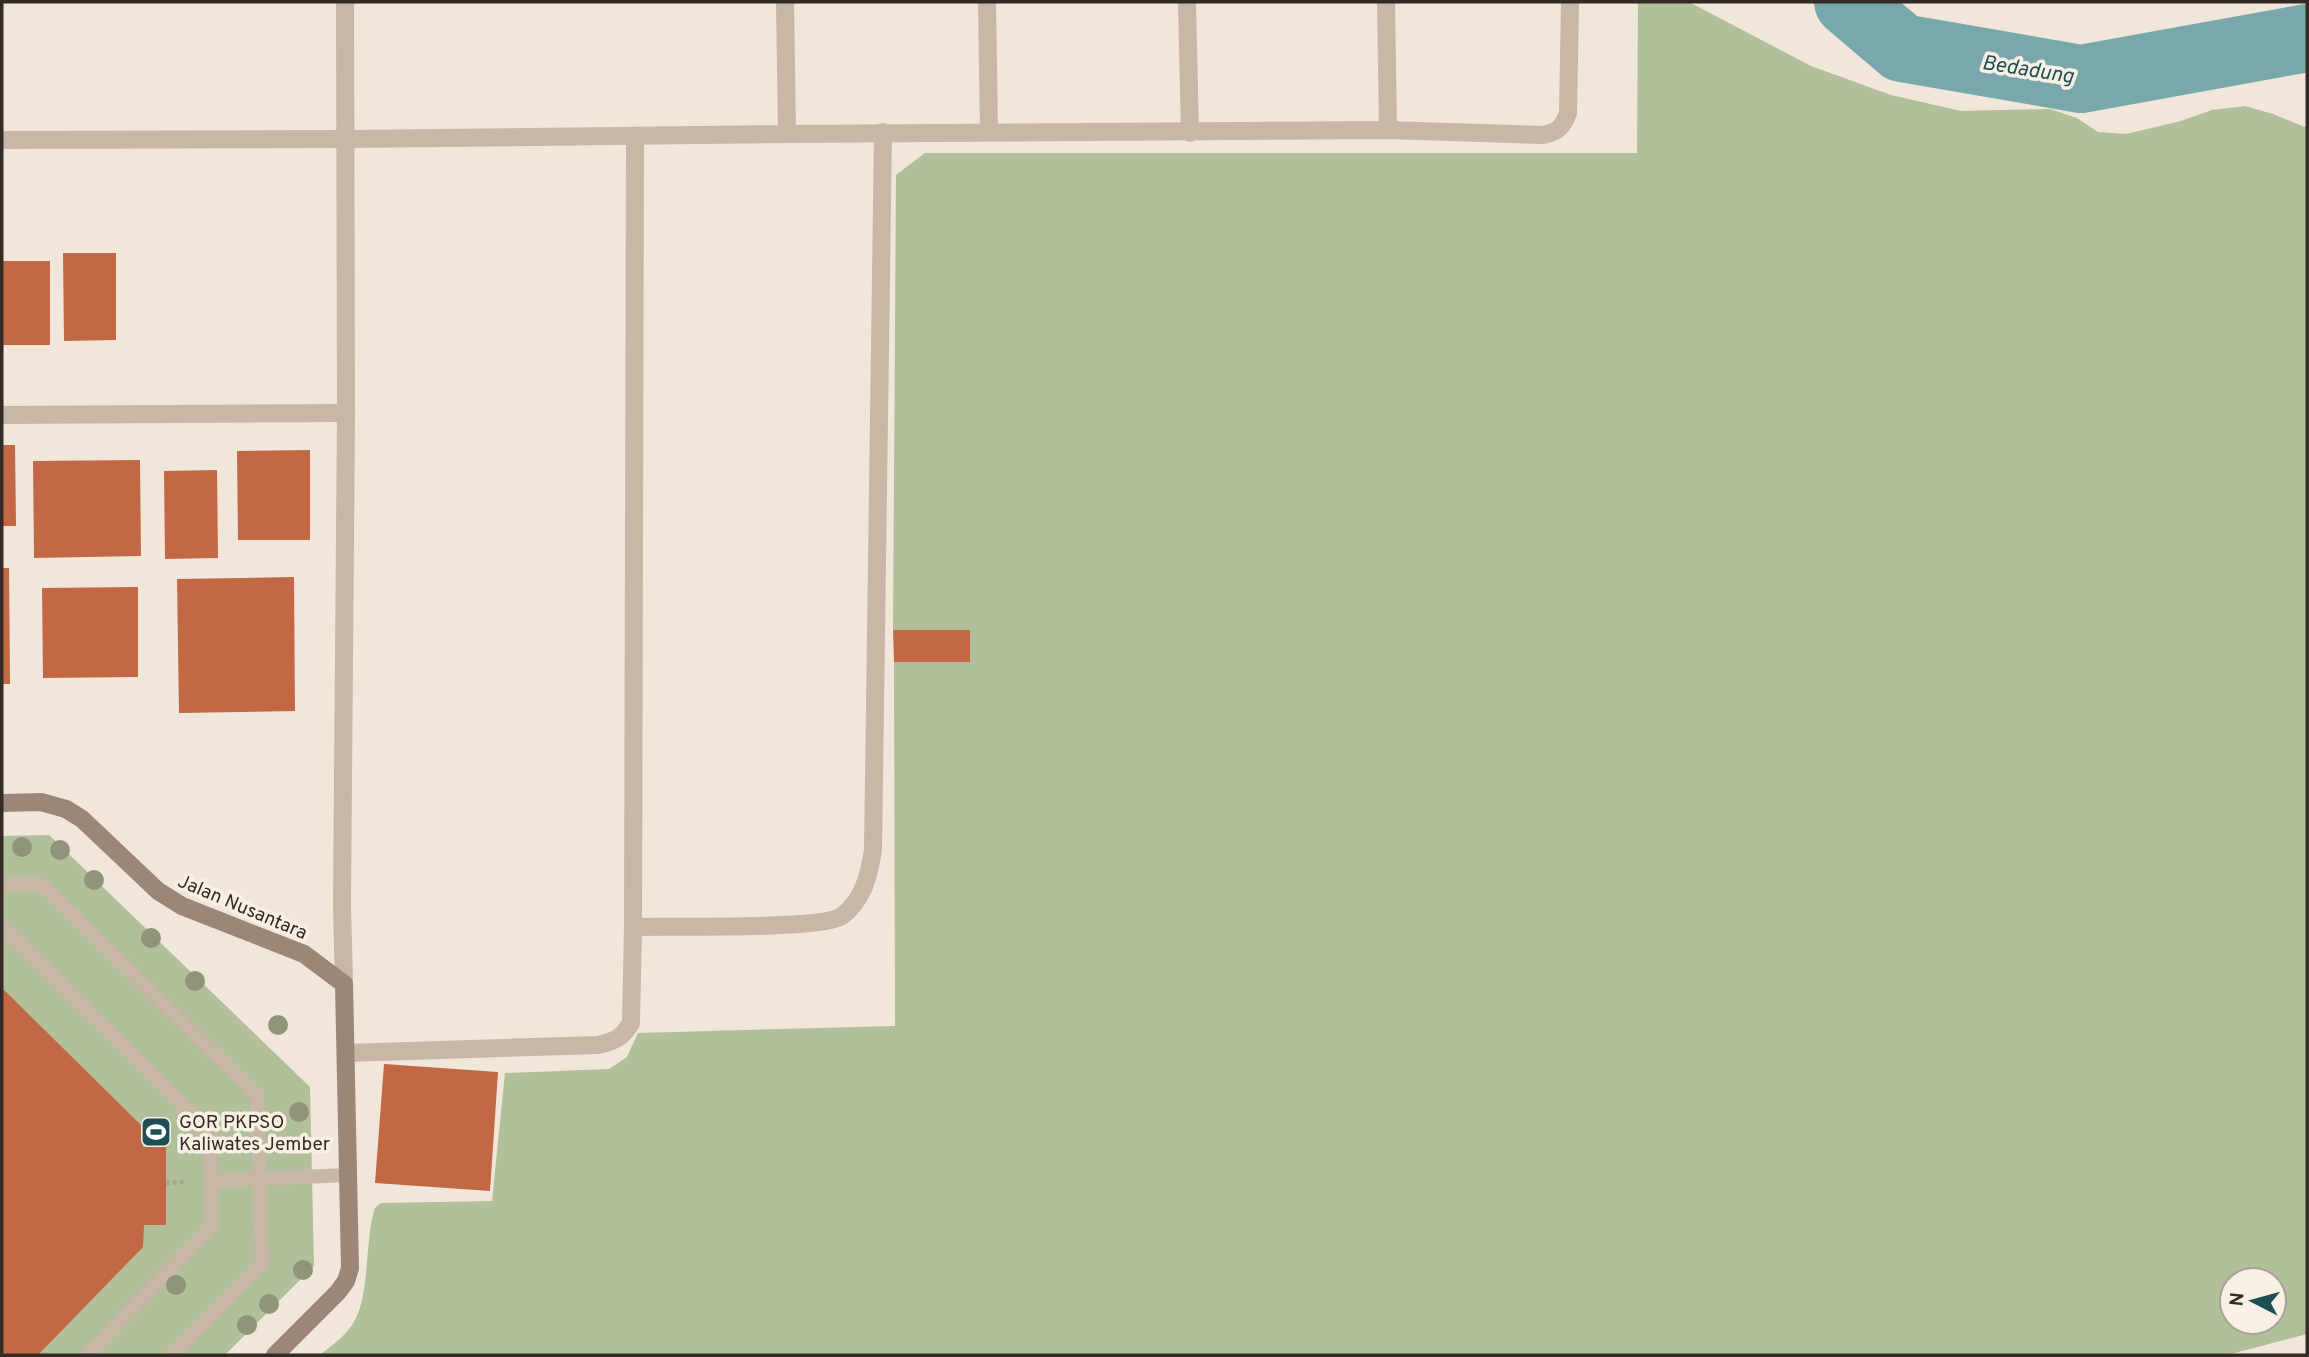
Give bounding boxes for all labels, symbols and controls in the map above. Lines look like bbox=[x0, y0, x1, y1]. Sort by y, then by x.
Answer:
water label: Bedadung bbox=[1980, 50, 2076, 91]
street label: Jalan Nusantara bbox=[174, 870, 311, 946]
place label: GOR PKPSO Kaliwates Jember bbox=[179, 1111, 331, 1157]
sports icon: GOR PKPSO Kaliwates Jember bbox=[139, 1115, 173, 1149]
north arrow bbox=[2218, 1266, 2288, 1336]
text: N bbox=[2225, 1291, 2251, 1307]

